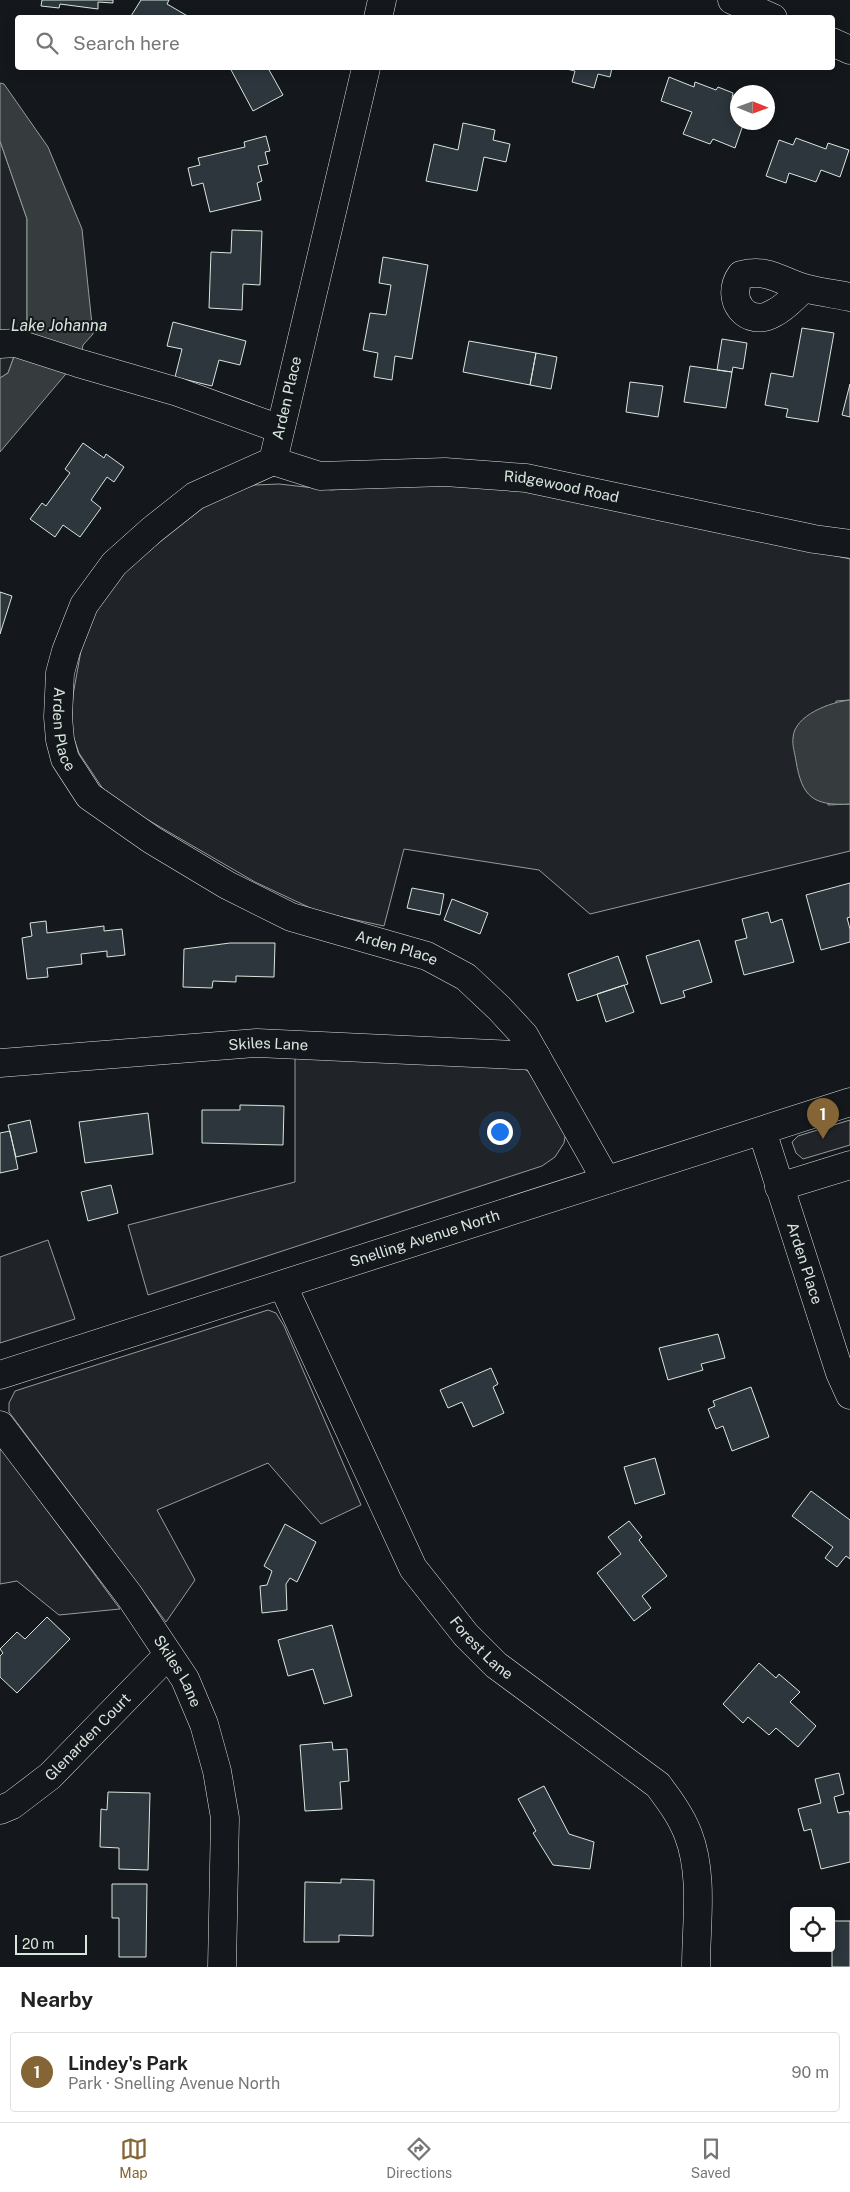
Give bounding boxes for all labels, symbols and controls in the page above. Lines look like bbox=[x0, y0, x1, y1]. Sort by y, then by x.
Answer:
search box bbox=[15, 15, 835, 70]
icon: search bbox=[33, 29, 61, 57]
text: Search here bbox=[73, 32, 180, 54]
north arrow bbox=[730, 85, 775, 130]
water label: Lake Johanna bbox=[11, 316, 107, 335]
street label: Arden Place bbox=[269, 355, 304, 441]
street label: Ridgewood Road bbox=[503, 467, 621, 505]
street label: Arden Place bbox=[50, 687, 79, 774]
street label: Arden Place bbox=[354, 927, 441, 968]
street label: Skiles Lane bbox=[228, 1034, 309, 1053]
pin: 1 bbox=[807, 1098, 839, 1139]
your location bbox=[487, 1119, 513, 1145]
street label: Snelling Avenue North bbox=[347, 1206, 502, 1270]
street label: Arden Place bbox=[784, 1220, 826, 1306]
street label: Forest Lane bbox=[447, 1613, 516, 1683]
street label: Skiles Lane bbox=[150, 1632, 205, 1709]
street label: Glenarden Court bbox=[41, 1690, 134, 1784]
map controls bbox=[790, 1907, 835, 1952]
button: locate bbox=[790, 1907, 835, 1952]
scale bar bbox=[15, 1932, 88, 1955]
text: 20 m bbox=[22, 1936, 54, 1952]
text: Nearby bbox=[20, 1987, 93, 2012]
text: Lindey's Park bbox=[68, 2052, 188, 2074]
text: 1 bbox=[34, 2063, 40, 2082]
text: 90 m bbox=[792, 2063, 829, 2082]
text: Park · Snelling Avenue North bbox=[68, 2074, 280, 2093]
tab: Map bbox=[119, 2135, 148, 2181]
tab: Directions bbox=[386, 2135, 452, 2181]
tab: Saved bbox=[691, 2135, 731, 2181]

